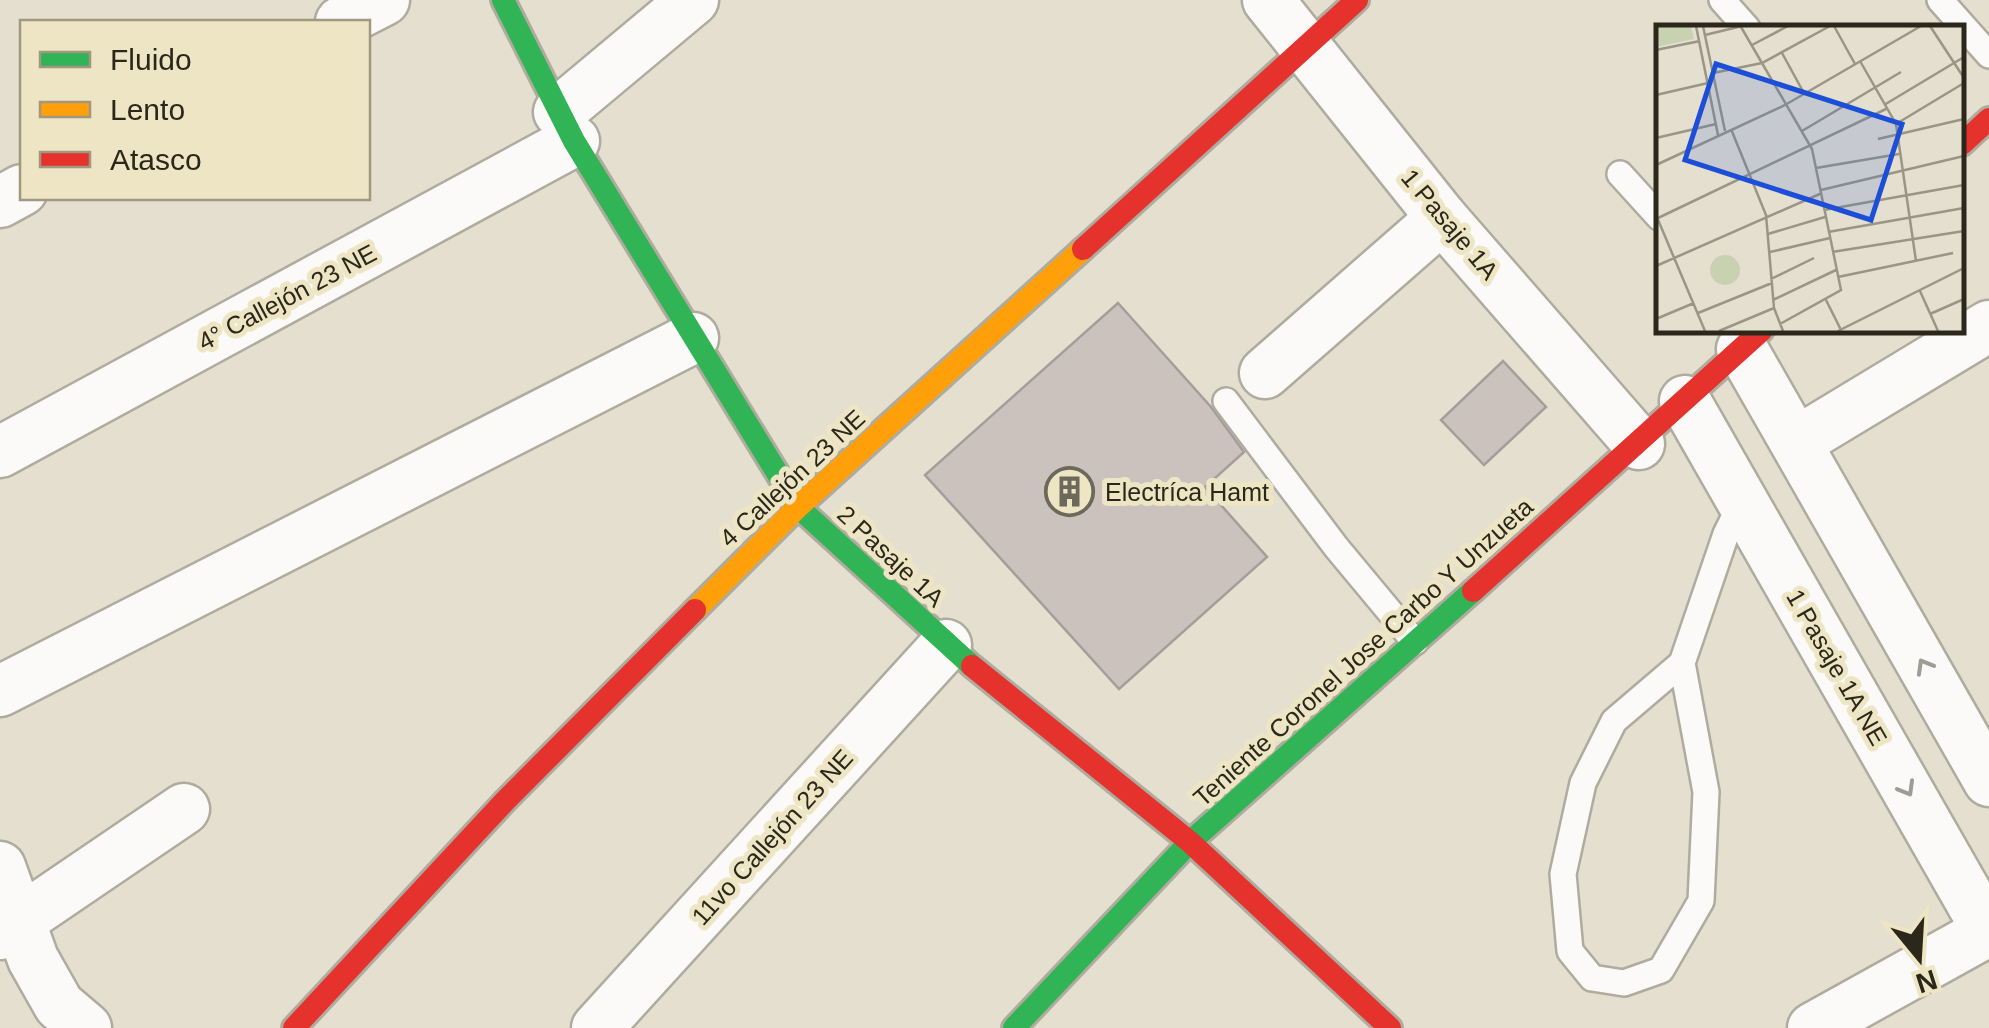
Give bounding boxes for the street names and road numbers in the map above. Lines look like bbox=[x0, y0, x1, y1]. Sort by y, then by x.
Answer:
street label: 1 Pasaje 1A bbox=[1396, 163, 1504, 285]
street label: 4° Callejón 23 NE bbox=[193, 238, 381, 356]
street label: 4 Callejón 23 NE bbox=[714, 404, 870, 552]
street label: Teniente Coronel Jose Carbo Y Unzueta bbox=[1188, 492, 1538, 812]
street label: 2 Pasaje 1A bbox=[832, 500, 950, 612]
street label: 1 Pasaje 1A NE bbox=[1781, 584, 1893, 750]
street label: 11vo Callejón 23 NE bbox=[686, 744, 858, 930]

